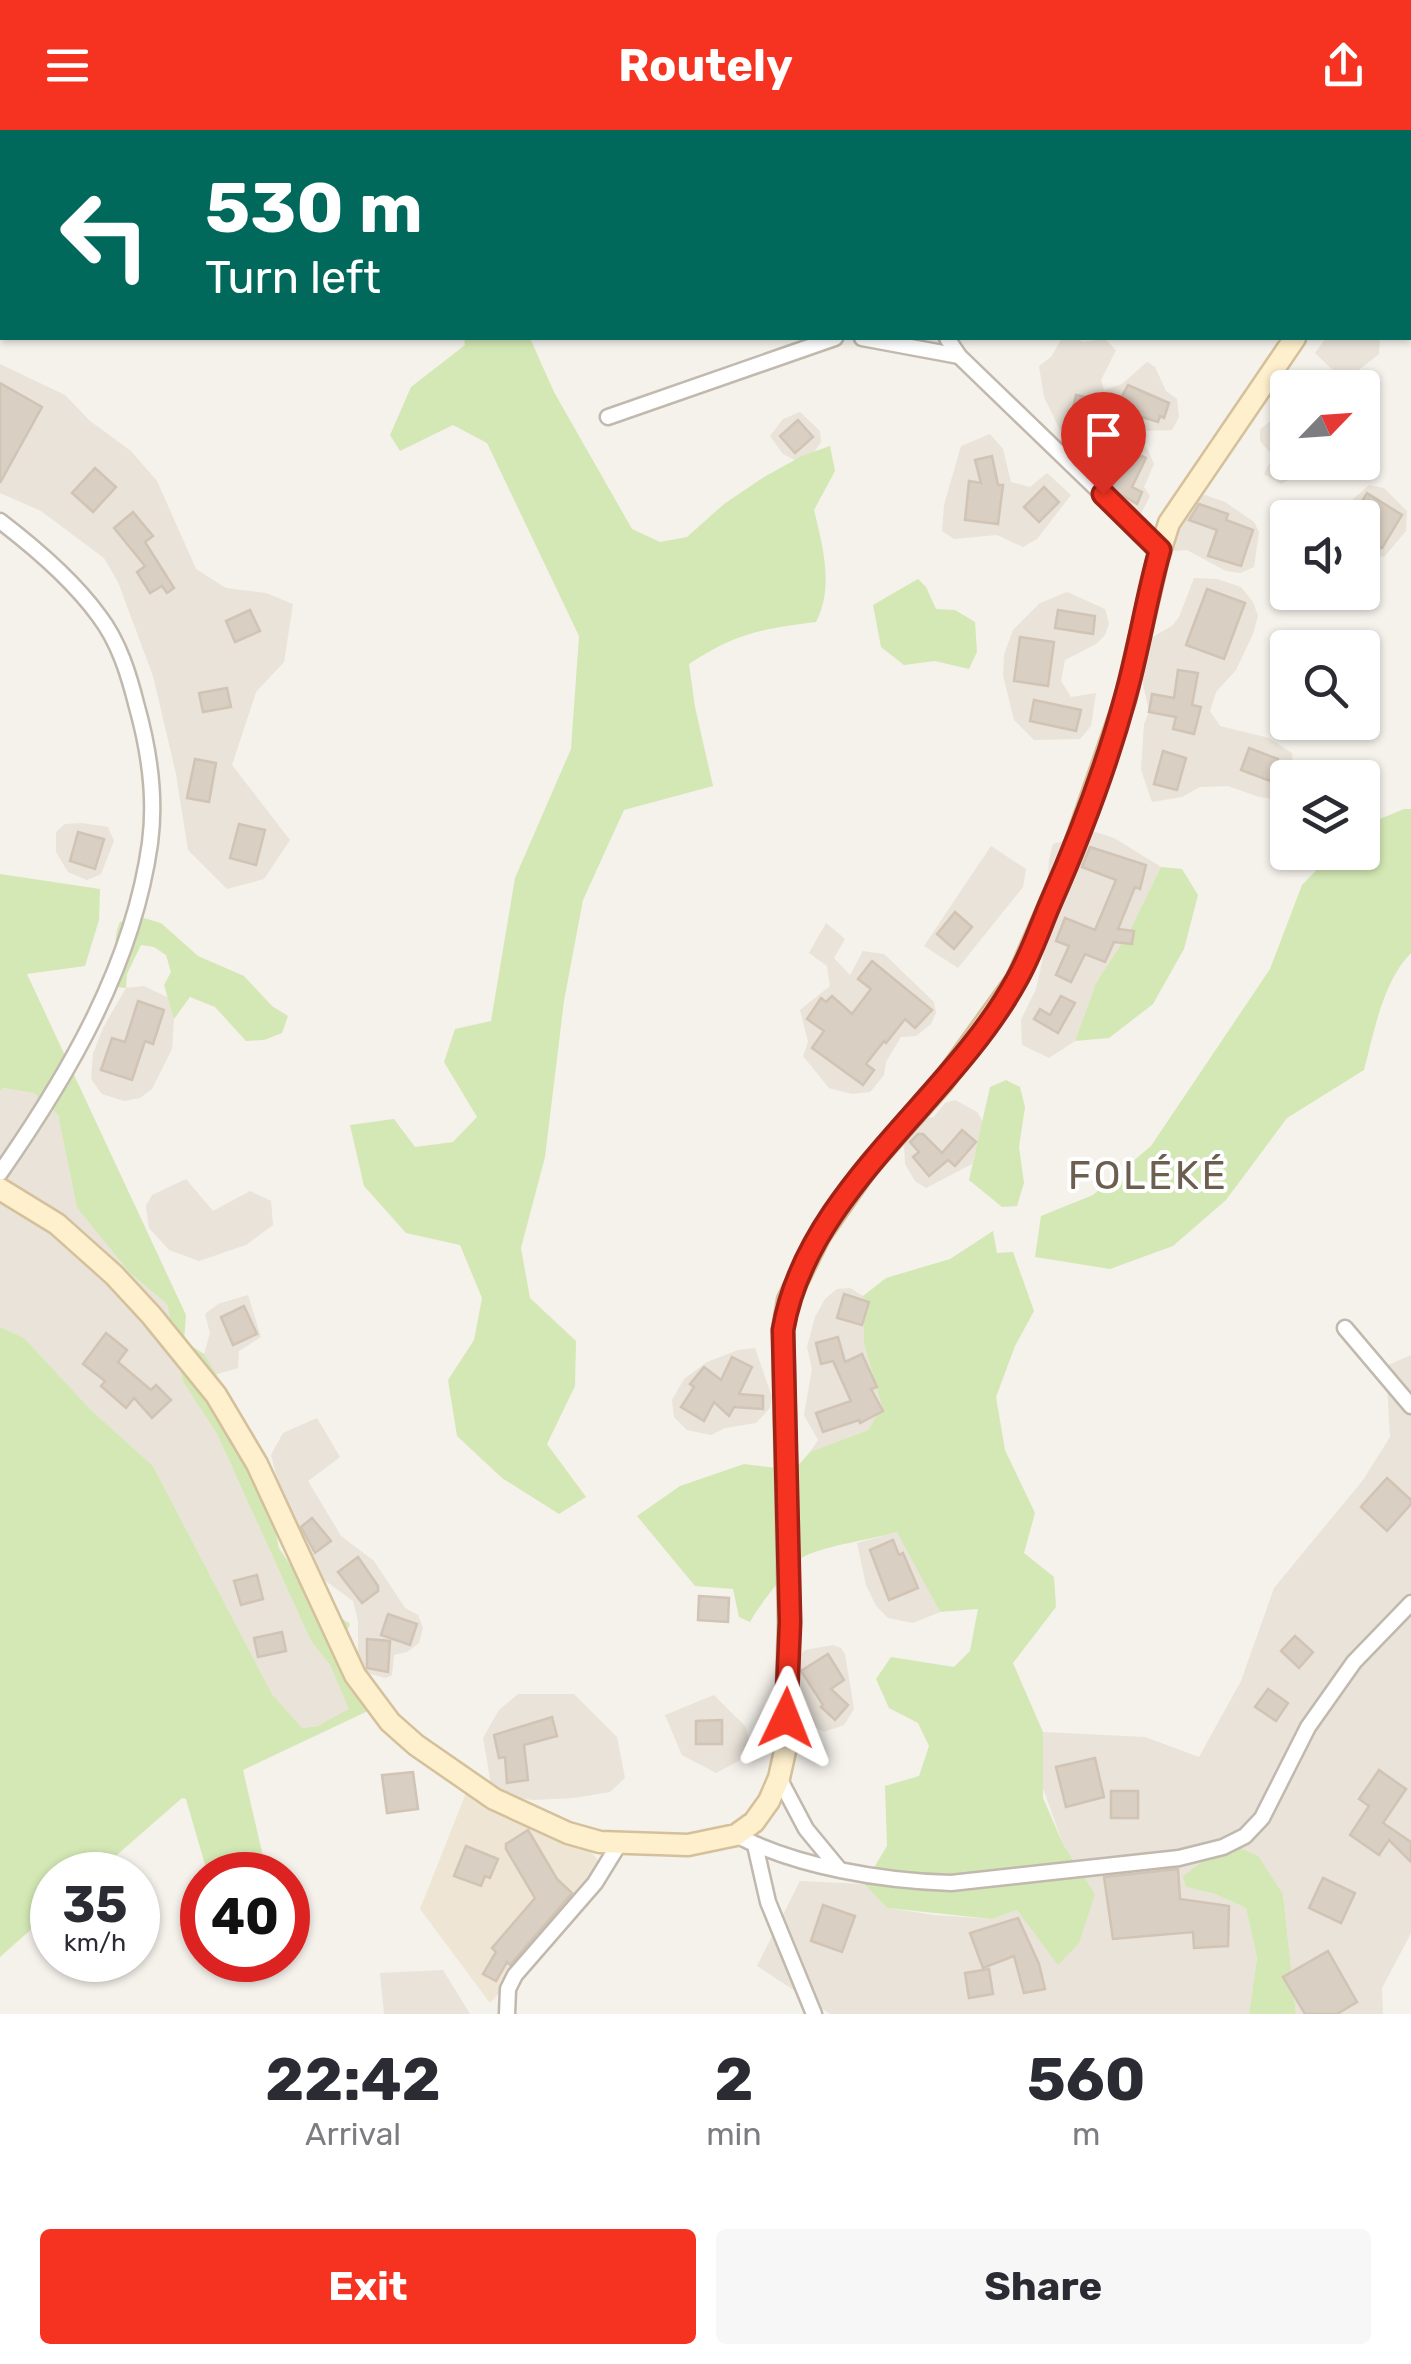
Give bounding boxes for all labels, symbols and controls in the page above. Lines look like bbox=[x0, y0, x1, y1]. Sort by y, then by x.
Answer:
icon: menu bbox=[40, 38, 95, 93]
icon: share bbox=[1316, 38, 1371, 93]
text: Routely bbox=[618, 39, 793, 92]
text: 530 m bbox=[205, 167, 423, 250]
icon: left bbox=[40, 170, 170, 300]
text: Turn left bbox=[205, 251, 381, 304]
north arrow bbox=[1270, 370, 1380, 480]
map controls bbox=[1270, 370, 1380, 870]
pin bbox=[1061, 392, 1146, 495]
icon: arrive bbox=[1076, 407, 1131, 462]
button: sound bbox=[1270, 500, 1380, 610]
button: search bbox=[1270, 630, 1380, 740]
button: layers bbox=[1270, 760, 1380, 870]
district label: FOLÉKÉ bbox=[1068, 1152, 1228, 1199]
position arrow bbox=[734, 1666, 838, 1770]
speed limit sign: 40 bbox=[180, 1852, 310, 1982]
text: 35 bbox=[62, 1875, 128, 1935]
text: km/h bbox=[64, 1928, 126, 1957]
text: 22:42 bbox=[265, 2044, 441, 2115]
text: 2 bbox=[714, 2044, 753, 2115]
text: 560 bbox=[1027, 2044, 1146, 2115]
text: Arrival bbox=[305, 2115, 401, 2153]
text: min bbox=[706, 2115, 762, 2153]
text: m bbox=[1072, 2115, 1101, 2153]
button: Exit bbox=[40, 2229, 696, 2344]
button: Share bbox=[716, 2229, 1371, 2344]

